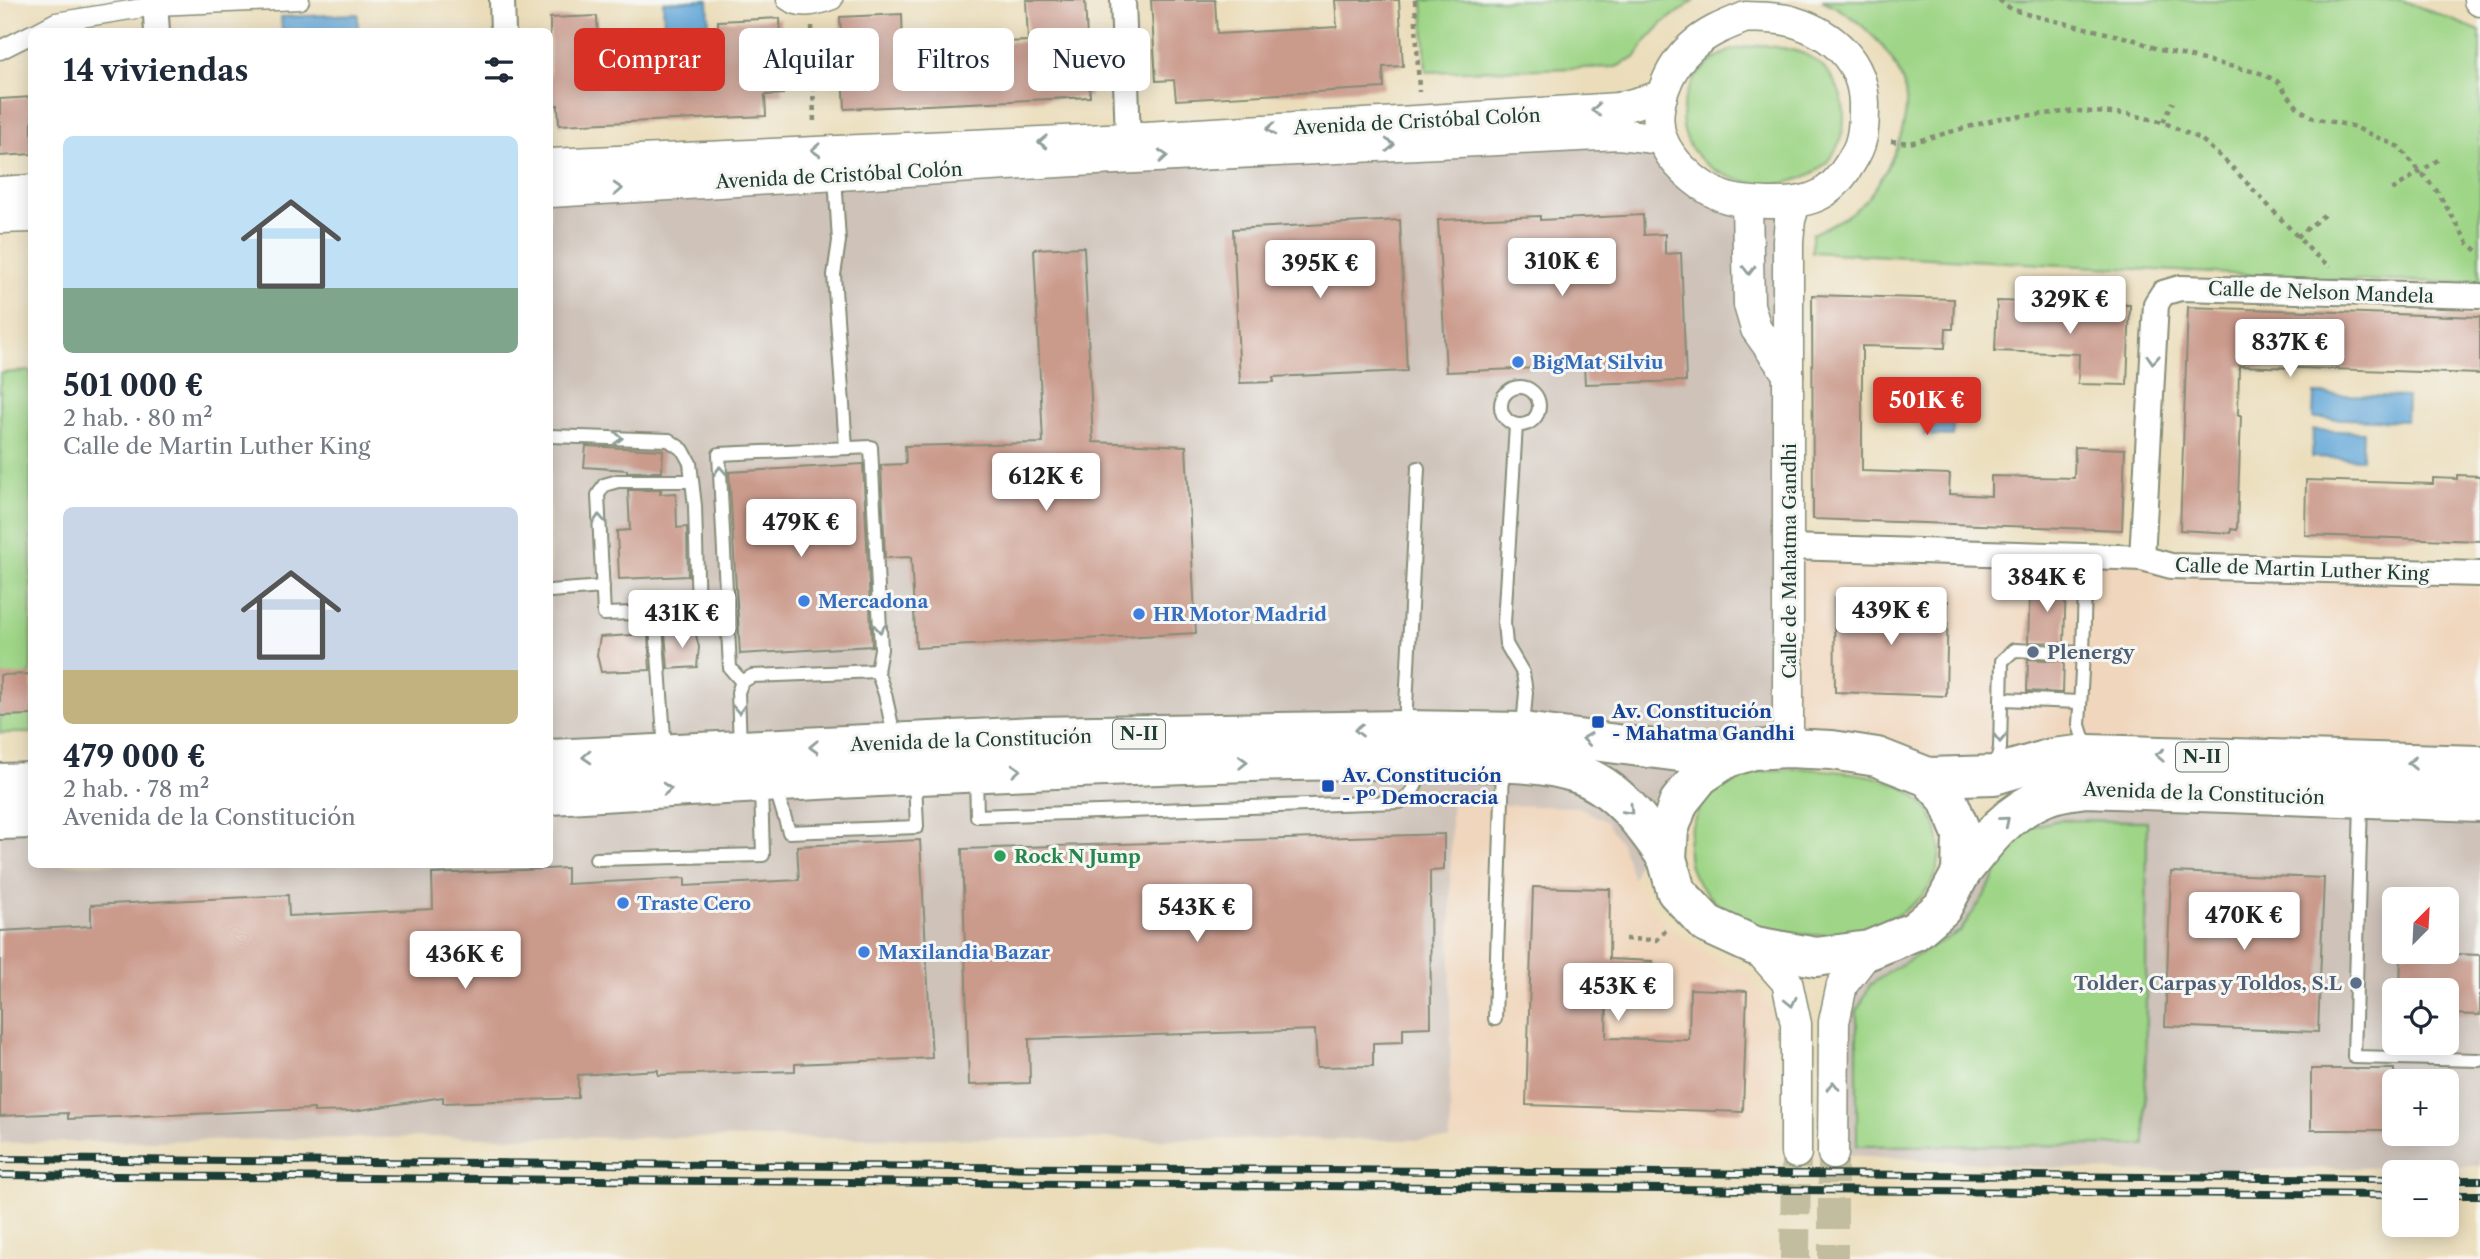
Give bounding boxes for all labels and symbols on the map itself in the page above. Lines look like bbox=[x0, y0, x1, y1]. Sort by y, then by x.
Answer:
one-way arrow bbox=[1590, 102, 1601, 117]
street label: Avenida de Cristóbal Colón bbox=[1292, 104, 1541, 140]
one-way arrow bbox=[1265, 122, 1276, 137]
one-way arrow bbox=[1038, 134, 1049, 149]
one-way arrow bbox=[1385, 138, 1396, 153]
one-way arrow bbox=[810, 143, 821, 158]
one-way arrow bbox=[1157, 149, 1168, 164]
street label: Avenida de Cristóbal Colón bbox=[714, 158, 963, 194]
one-way arrow bbox=[612, 181, 623, 196]
pin: 310K € bbox=[1505, 238, 1619, 298]
pin: 395K € bbox=[1263, 240, 1377, 300]
one-way arrow bbox=[1741, 266, 1757, 276]
pin: 329K € bbox=[2013, 276, 2127, 336]
street label: Calle de Nelson Mandela bbox=[2208, 277, 2434, 308]
pin: 837K € bbox=[2233, 320, 2347, 379]
place label: BigMat Silviu bbox=[1532, 351, 1664, 374]
marker: BigMat Silviu bbox=[1510, 354, 1526, 370]
one-way arrow bbox=[2145, 354, 2160, 365]
pin: 501K € bbox=[1870, 378, 1984, 437]
one-way arrow bbox=[613, 430, 623, 446]
street label: Calle de Mahatma Gandhi bbox=[1778, 443, 1801, 679]
pin: 612K € bbox=[989, 454, 1103, 513]
one-way arrow bbox=[713, 465, 728, 476]
pin: 479K € bbox=[744, 500, 858, 559]
one-way arrow bbox=[592, 513, 607, 524]
pin: 384K € bbox=[1990, 554, 2104, 614]
street label: Calle de Martin Luther King bbox=[2175, 554, 2430, 585]
pin: 439K € bbox=[1834, 588, 1948, 647]
pin: 431K € bbox=[625, 590, 739, 650]
place label: Mercadona bbox=[818, 590, 929, 613]
marker: Mercadona bbox=[796, 593, 812, 609]
place label: HR Motor Madrid bbox=[1153, 603, 1327, 626]
marker: HR Motor Madrid bbox=[1131, 606, 1147, 622]
one-way arrow bbox=[872, 623, 887, 634]
place label: Plenergy bbox=[2047, 641, 2136, 664]
marker: Plenergy bbox=[2025, 644, 2041, 660]
place label: Av. Constitución - Mahatma Gandhi bbox=[1611, 700, 1795, 745]
one-way arrow bbox=[731, 704, 746, 715]
marker: Av. Constitución - Mahatma Gandhi bbox=[1590, 714, 1606, 730]
road number: N-II bbox=[1113, 720, 1165, 748]
one-way arrow bbox=[1354, 722, 1364, 738]
street label: Avenida de la Constitución bbox=[849, 725, 1092, 756]
one-way arrow bbox=[1581, 732, 1592, 747]
one-way arrow bbox=[1992, 733, 2008, 743]
one-way arrow bbox=[808, 739, 819, 754]
road number: N-II bbox=[2176, 742, 2228, 772]
one-way arrow bbox=[2154, 748, 2165, 763]
one-way arrow bbox=[581, 749, 592, 764]
one-way arrow bbox=[1239, 754, 1249, 770]
one-way arrow bbox=[2406, 755, 2417, 771]
one-way arrow bbox=[1011, 762, 1022, 777]
place label: Av. Constitución - Pº Democracia bbox=[1341, 764, 1502, 809]
marker: Av. Constitución - Pº Democracia bbox=[1320, 778, 1336, 794]
street label: Avenida de la Constitución bbox=[2082, 778, 2325, 809]
one-way arrow bbox=[661, 781, 672, 796]
one-way arrow bbox=[1621, 801, 1634, 814]
one-way arrow bbox=[1997, 817, 2010, 829]
place label: Rock N Jump bbox=[1014, 845, 1141, 868]
marker: Rock N Jump bbox=[992, 848, 1008, 864]
pin: 543K € bbox=[1140, 884, 1254, 944]
north arrow bbox=[2382, 887, 2459, 964]
place label: Traste Cero bbox=[637, 892, 751, 915]
pin: 470K € bbox=[2187, 892, 2301, 952]
marker: Traste Cero bbox=[615, 895, 631, 911]
pin: 436K € bbox=[408, 932, 522, 991]
place label: Maxilandia Bazar bbox=[878, 941, 1051, 964]
marker: Maxilandia Bazar bbox=[856, 944, 872, 960]
pin: 453K € bbox=[1561, 964, 1675, 1023]
place label: Tolder, Carpas y Toldos, S.L bbox=[2074, 972, 2342, 995]
marker: Tolder, Carpas y Toldos, S.L bbox=[2348, 975, 2364, 991]
one-way arrow bbox=[1783, 996, 1797, 1008]
one-way arrow bbox=[1825, 1080, 1841, 1091]

